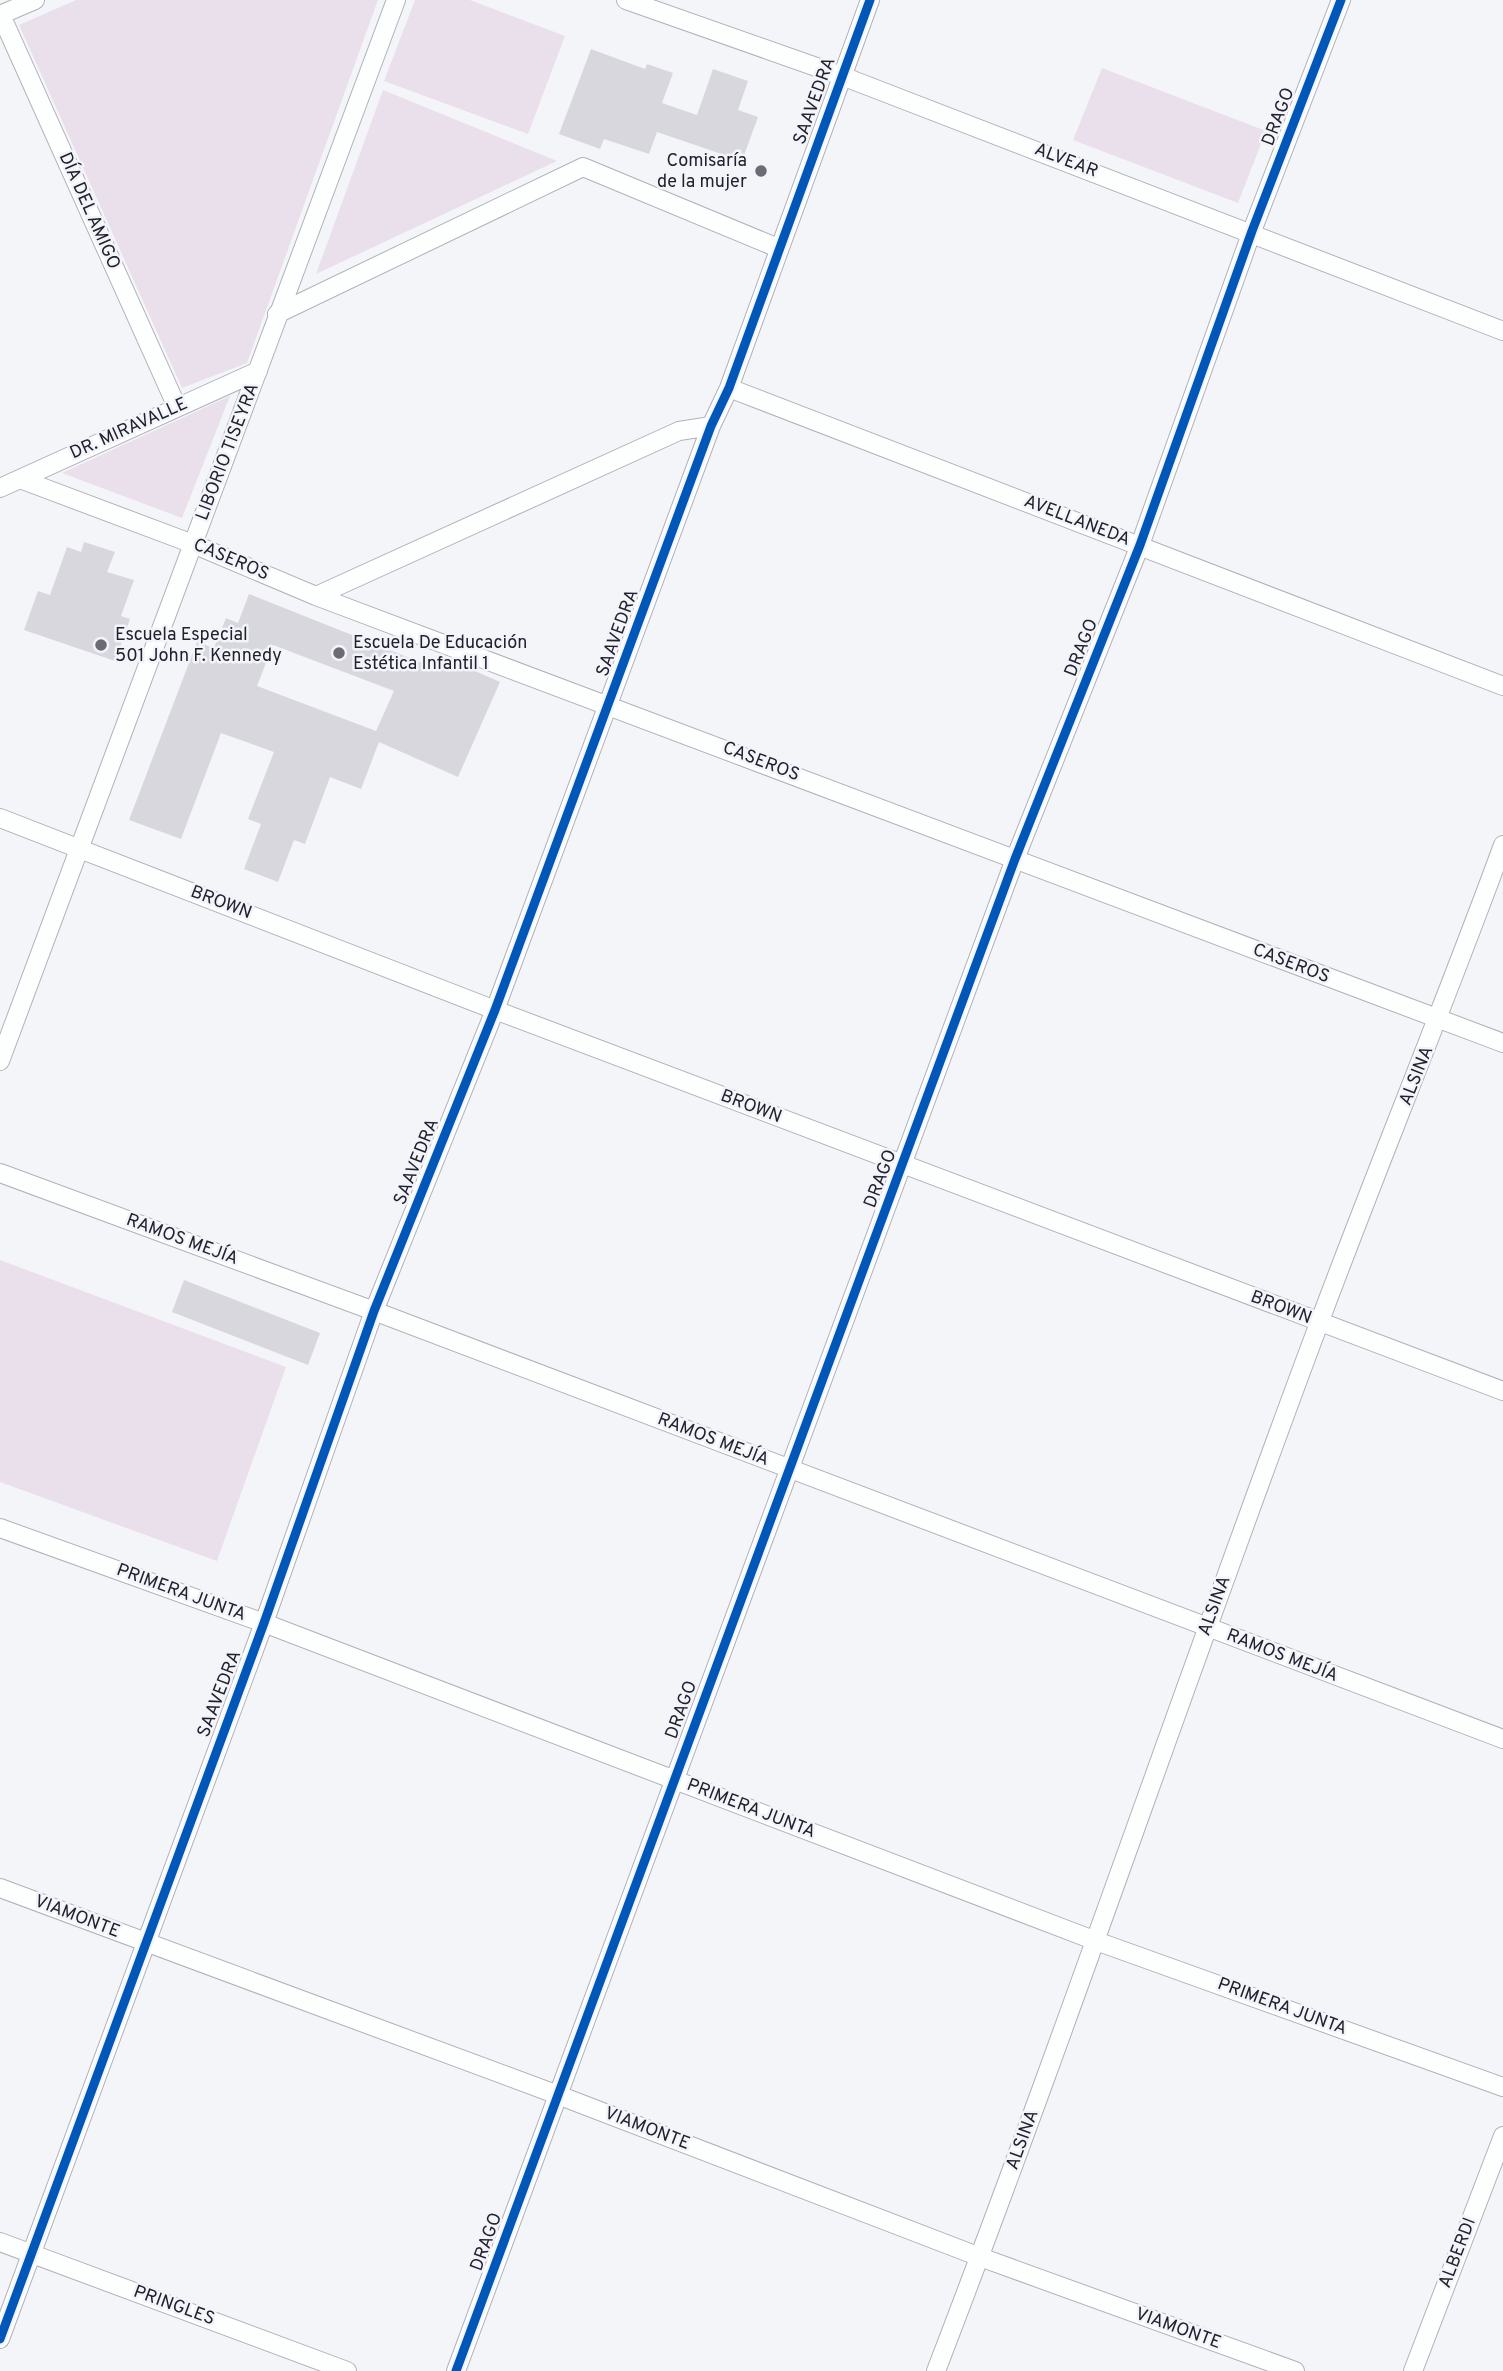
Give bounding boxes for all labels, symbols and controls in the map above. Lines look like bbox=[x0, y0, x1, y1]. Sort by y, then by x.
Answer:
street label: SAAVEDRA bbox=[789, 54, 841, 148]
street label: DRAGO bbox=[1257, 85, 1301, 149]
street label: ALVEAR bbox=[1031, 138, 1101, 184]
street label: DÍA DEL AMIGO bbox=[53, 148, 127, 273]
place label: Comisaría de la mujer bbox=[657, 150, 747, 194]
marker: Comisaría de la mujer bbox=[753, 163, 769, 179]
street label: LIBORIO TISEYRA bbox=[191, 380, 265, 524]
street label: DR. MIRAVALLE bbox=[66, 393, 192, 465]
street label: AVELLANEDA bbox=[1021, 490, 1133, 552]
street label: CASEROS bbox=[189, 534, 273, 586]
street label: SAAVEDRA bbox=[592, 586, 644, 680]
street label: DRAGO bbox=[1060, 616, 1104, 680]
place label: Escuela Especial 501 John F. Kennedy bbox=[115, 624, 282, 668]
place label: Escuela De Educación Estética Infantil 1 bbox=[353, 632, 527, 676]
marker: Escuela Especial 501 John F. Kennedy bbox=[93, 637, 109, 653]
marker: Escuela De Educación Estética Infantil 1 bbox=[331, 645, 347, 661]
street label: CASEROS bbox=[719, 737, 803, 787]
street label: BROWN bbox=[187, 881, 255, 925]
street label: CASEROS bbox=[1249, 939, 1333, 989]
street label: ALSINA bbox=[1395, 1043, 1439, 1109]
street label: BROWN bbox=[717, 1085, 785, 1129]
street label: SAAVEDRA bbox=[389, 1115, 445, 1209]
street label: DRAGO bbox=[859, 1147, 903, 1211]
street label: RAMOS MEJÍA bbox=[123, 1207, 242, 1271]
street label: BROWN bbox=[1247, 1286, 1315, 1330]
street label: RAMOS MEJÍA bbox=[654, 1406, 773, 1472]
street label: PRIMERA JUNTA bbox=[113, 1559, 249, 1627]
street label: ALSINA bbox=[1194, 1573, 1236, 1639]
street label: RAMOS MEJÍA bbox=[1223, 1622, 1342, 1688]
street label: SAAVEDRA bbox=[193, 1647, 247, 1741]
street label: DRAGO bbox=[661, 1678, 703, 1742]
street label: PRIMERA JUNTA bbox=[683, 1774, 819, 1844]
street label: VIAMONTE bbox=[31, 1890, 123, 1944]
street label: PRIMERA JUNTA bbox=[1214, 1973, 1350, 2041]
street label: VIAMONTE bbox=[601, 2102, 693, 2156]
street label: ALSINA bbox=[1002, 2107, 1044, 2173]
street label: DRAGO bbox=[466, 2210, 508, 2274]
street label: ALBERDI bbox=[1434, 2215, 1482, 2291]
street label: PRINGLES bbox=[130, 2281, 218, 2331]
street label: VIAMONTE bbox=[1132, 2303, 1224, 2355]

